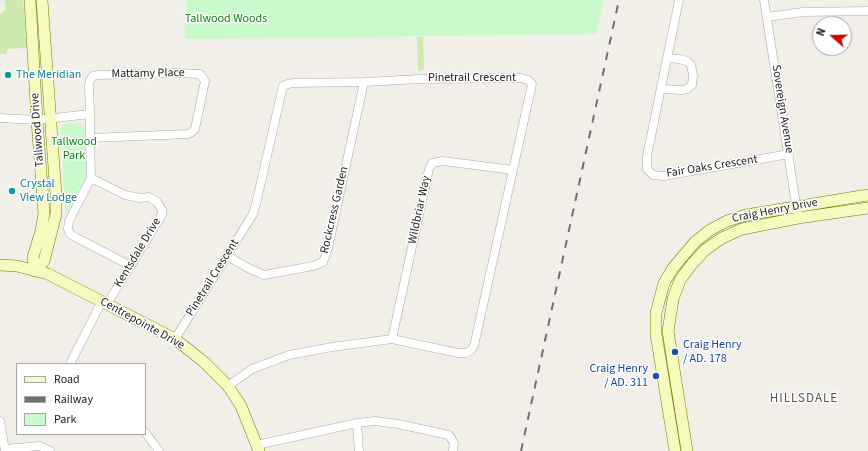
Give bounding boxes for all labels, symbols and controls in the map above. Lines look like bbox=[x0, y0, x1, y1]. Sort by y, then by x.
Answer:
park label: Tallwood Woods bbox=[185, 12, 267, 26]
north arrow bbox=[812, 16, 852, 56]
text: N bbox=[813, 26, 829, 38]
street label: Sovereign Avenue bbox=[768, 64, 796, 154]
street label: Mattamy Place bbox=[111, 66, 185, 82]
place label: The Meridian bbox=[16, 68, 81, 82]
marker: The Meridian bbox=[3, 70, 13, 80]
street label: Pinetrail Crescent bbox=[428, 71, 516, 85]
street label: Tallwood Drive bbox=[28, 92, 48, 168]
park label: Tallwood Park bbox=[51, 135, 97, 163]
street label: Fair Oaks Crescent bbox=[665, 153, 759, 181]
street label: Rockcress Garden bbox=[318, 165, 352, 255]
street label: Wildbriar Way bbox=[406, 175, 434, 245]
place label: Crystal View Lodge bbox=[20, 177, 77, 205]
marker: Crystal View Lodge bbox=[7, 186, 17, 196]
street label: Craig Henry Drive bbox=[731, 196, 819, 226]
street label: Kentsdale Drive bbox=[112, 216, 164, 290]
street label: Pinetrail Crescent bbox=[184, 237, 242, 319]
street label: Centrepointe Drive bbox=[97, 295, 187, 353]
place label: Craig Henry / AD. 178 bbox=[683, 338, 742, 366]
marker: Craig Henry / AD. 178 bbox=[670, 347, 680, 357]
place label: Craig Henry / AD. 311 bbox=[589, 362, 648, 390]
legend bbox=[16, 363, 146, 435]
text: Road bbox=[54, 371, 80, 388]
marker: Craig Henry / AD. 311 bbox=[651, 371, 661, 381]
text: Railway bbox=[54, 391, 93, 408]
district label: HILLSDALE bbox=[770, 391, 838, 407]
text: Park bbox=[54, 411, 76, 428]

